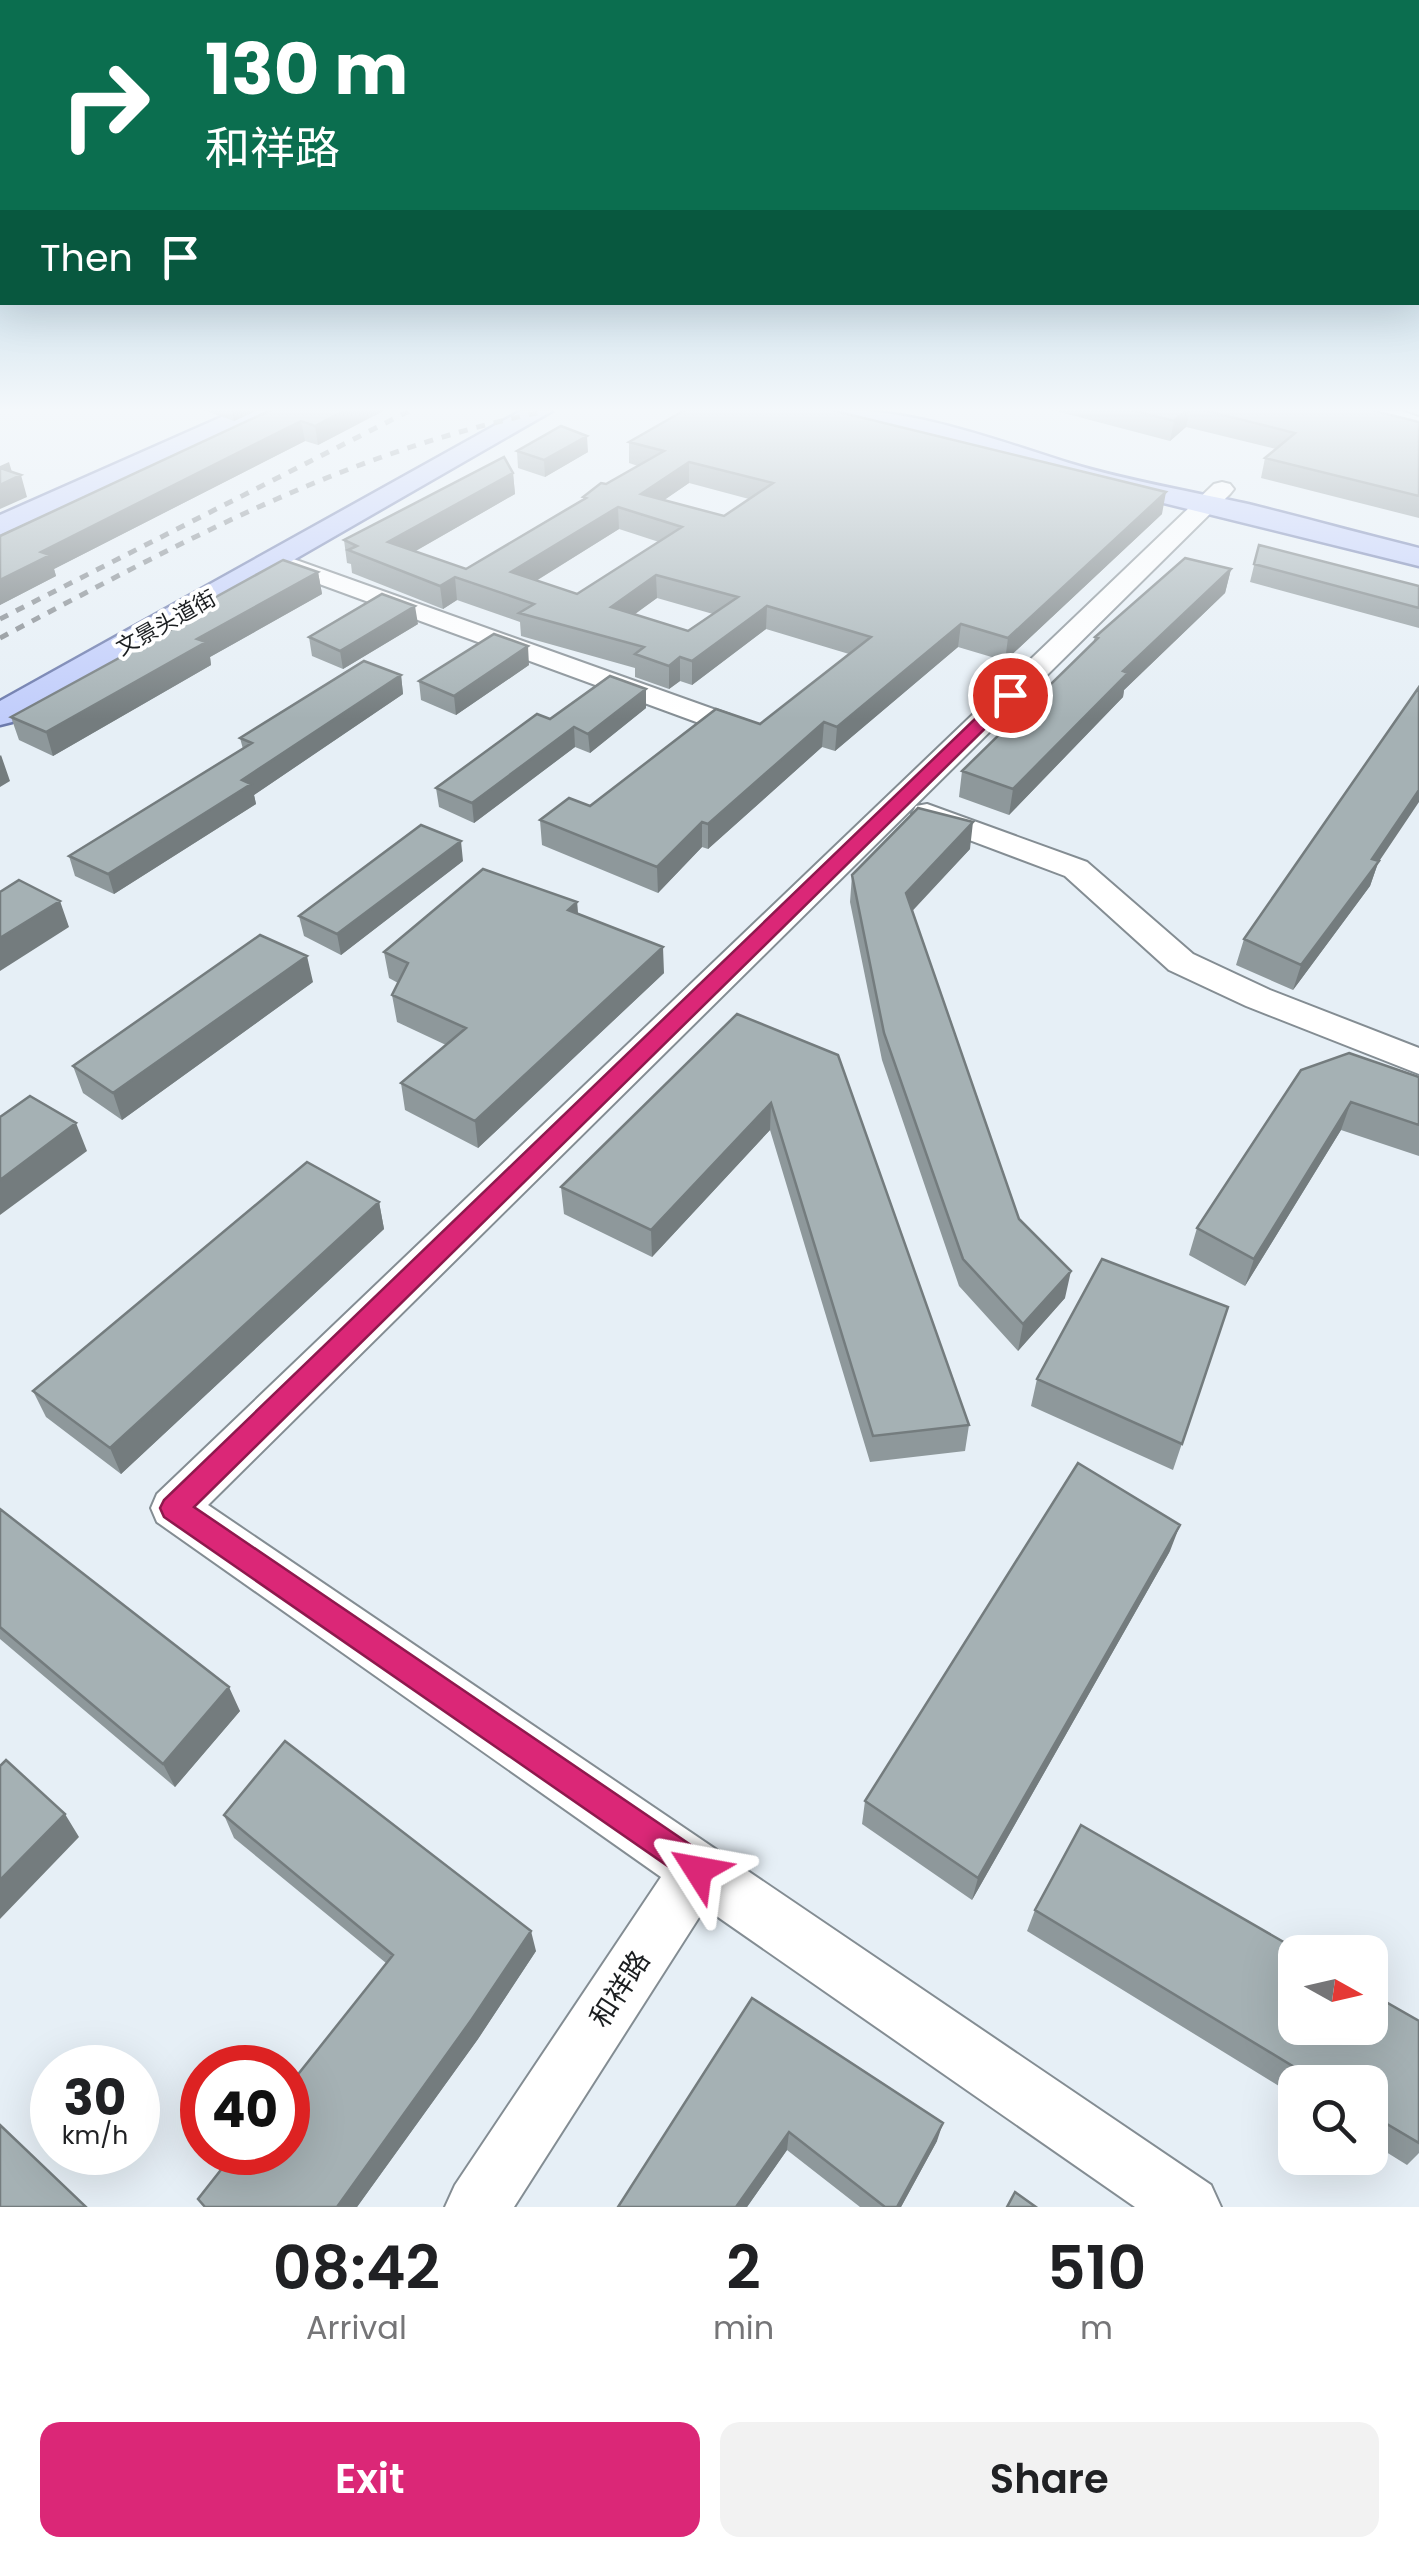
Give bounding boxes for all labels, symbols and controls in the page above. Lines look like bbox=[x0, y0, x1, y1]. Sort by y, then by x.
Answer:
text: 130 m bbox=[205, 20, 408, 119]
icon: right bbox=[40, 40, 170, 170]
text: 和祥路 bbox=[205, 117, 340, 180]
icon: arrive bbox=[153, 230, 208, 285]
text: Then bbox=[40, 231, 133, 284]
street label: 文景头道街 bbox=[110, 583, 222, 663]
pin bbox=[968, 653, 1053, 738]
icon: arrive bbox=[983, 668, 1038, 723]
position arrow bbox=[646, 1818, 750, 1922]
north arrow bbox=[1278, 1935, 1388, 2045]
map controls bbox=[1278, 1935, 1388, 2175]
street label: 和祥路 bbox=[581, 1943, 659, 2035]
speed limit sign: 40 bbox=[180, 2045, 310, 2175]
text: 30 bbox=[64, 2062, 126, 2133]
button: search bbox=[1278, 2065, 1388, 2175]
text: km/h bbox=[62, 2118, 128, 2153]
text: 08:42 bbox=[273, 2226, 440, 2310]
text: 2 bbox=[726, 2226, 761, 2310]
text: 510 bbox=[1047, 2226, 1146, 2310]
text: Arrival bbox=[306, 2305, 407, 2350]
text: min bbox=[713, 2305, 774, 2350]
text: m bbox=[1080, 2305, 1113, 2350]
button: Exit bbox=[40, 2422, 700, 2537]
button: Share bbox=[720, 2422, 1379, 2537]

